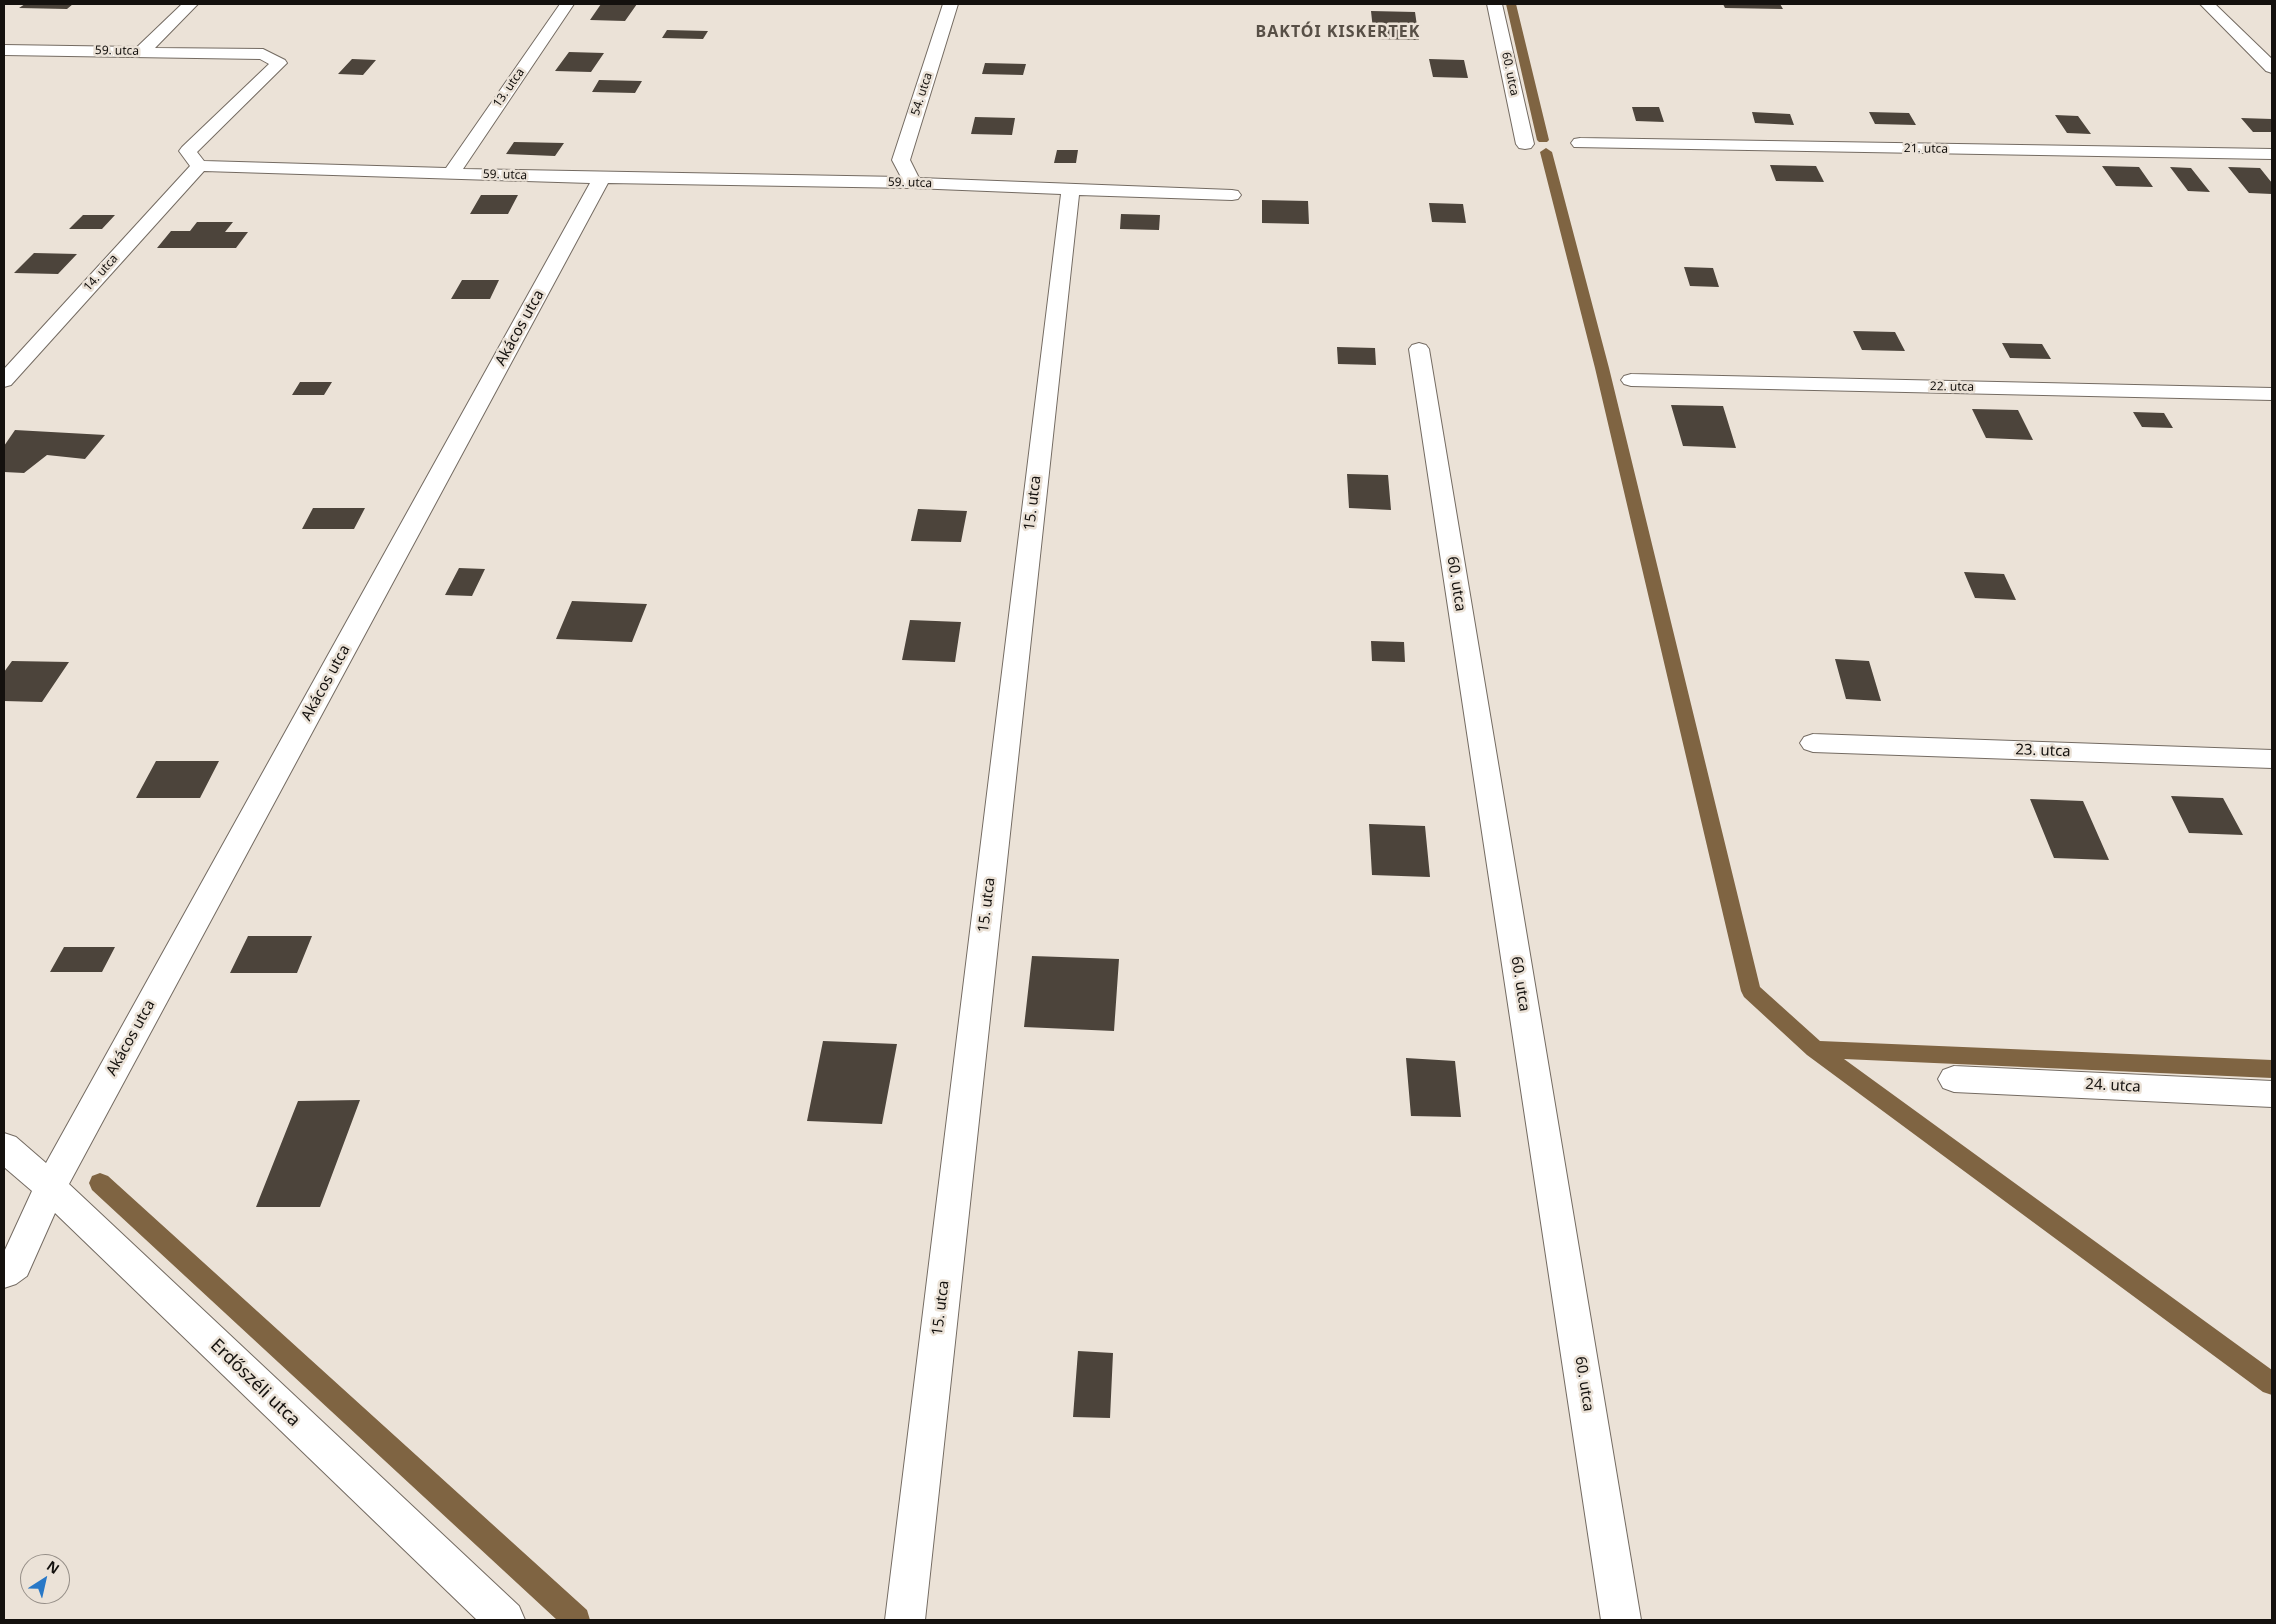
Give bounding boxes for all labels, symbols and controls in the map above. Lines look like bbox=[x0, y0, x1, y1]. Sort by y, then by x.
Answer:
district label: BAKTÓI KISKERTEK bbox=[1254, 22, 1422, 42]
street label: 59. utca bbox=[95, 43, 139, 59]
street label: 60. utca bbox=[1498, 51, 1522, 97]
street label: 13. utca bbox=[490, 66, 528, 110]
street label: 54. utca bbox=[908, 71, 936, 117]
street label: 21. utca bbox=[1904, 141, 1948, 157]
street label: 59. utca bbox=[483, 167, 527, 183]
street label: 59. utca bbox=[888, 175, 932, 191]
street label: 14. utca bbox=[81, 252, 121, 294]
street label: Akácos utca bbox=[492, 287, 548, 369]
street label: 22. utca bbox=[1930, 379, 1974, 395]
street label: 15. utca bbox=[1021, 474, 1045, 532]
street label: 60. utca bbox=[1443, 555, 1469, 613]
street label: Akácos utca bbox=[298, 642, 354, 724]
street label: 23. utca bbox=[2015, 741, 2071, 761]
street label: 15. utca bbox=[975, 876, 999, 934]
street label: 60. utca bbox=[1507, 955, 1533, 1013]
street label: Akácos utca bbox=[103, 997, 159, 1079]
street label: 24. utca bbox=[2085, 1076, 2141, 1096]
street label: 15. utca bbox=[929, 1279, 953, 1337]
street label: Erdőszéli utca bbox=[206, 1335, 304, 1431]
street label: 60. utca bbox=[1571, 1355, 1597, 1413]
north arrow bbox=[20, 1554, 70, 1604]
text: N bbox=[43, 1556, 63, 1578]

